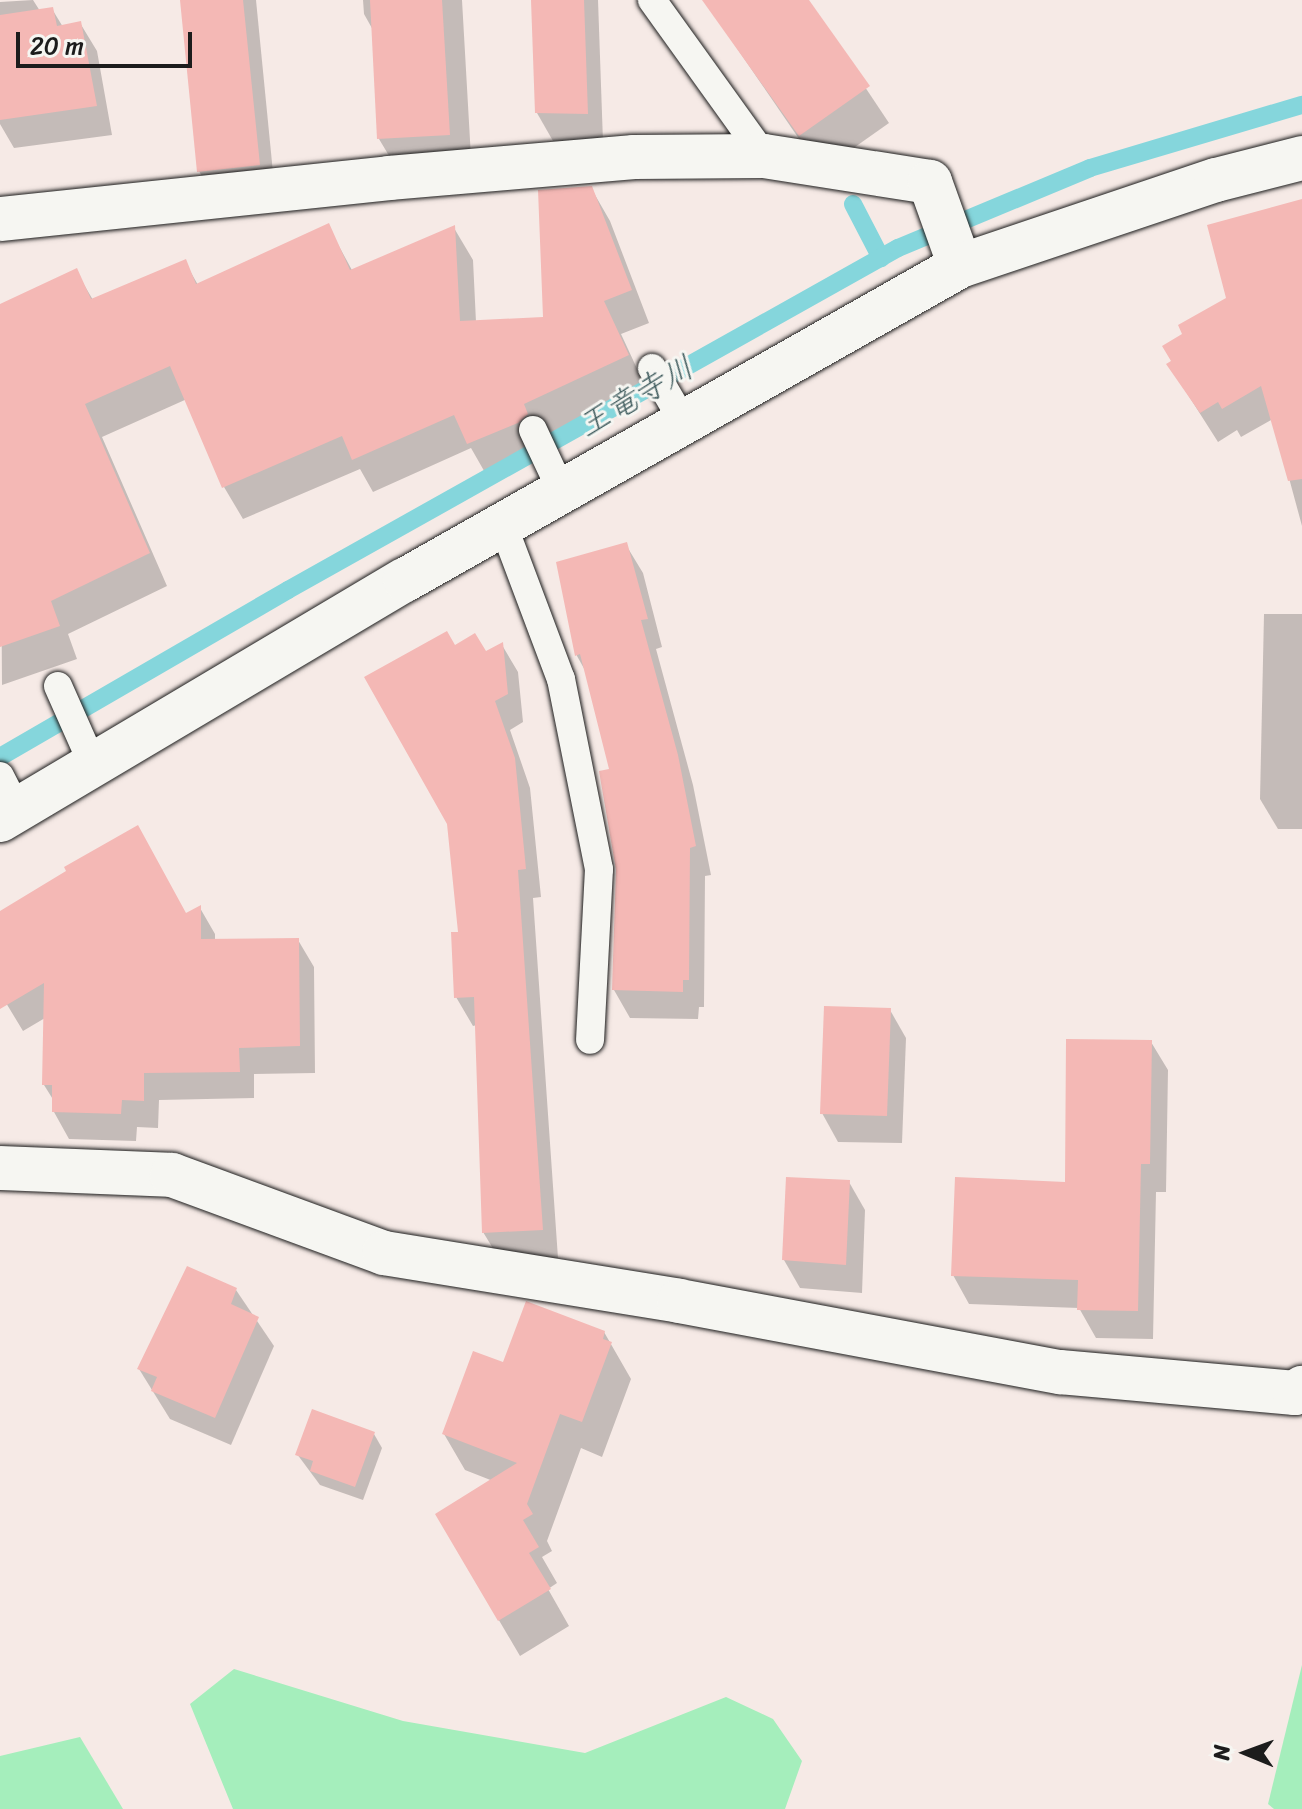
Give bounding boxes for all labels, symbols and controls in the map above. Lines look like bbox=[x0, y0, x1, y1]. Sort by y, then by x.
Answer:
scale bar bbox=[20, 16, 196, 66]
text: 20 m bbox=[30, 25, 84, 67]
water label: 王竜寺川 bbox=[571, 348, 701, 446]
north arrow bbox=[1206, 1713, 1286, 1793]
text: N bbox=[1202, 1745, 1241, 1761]

